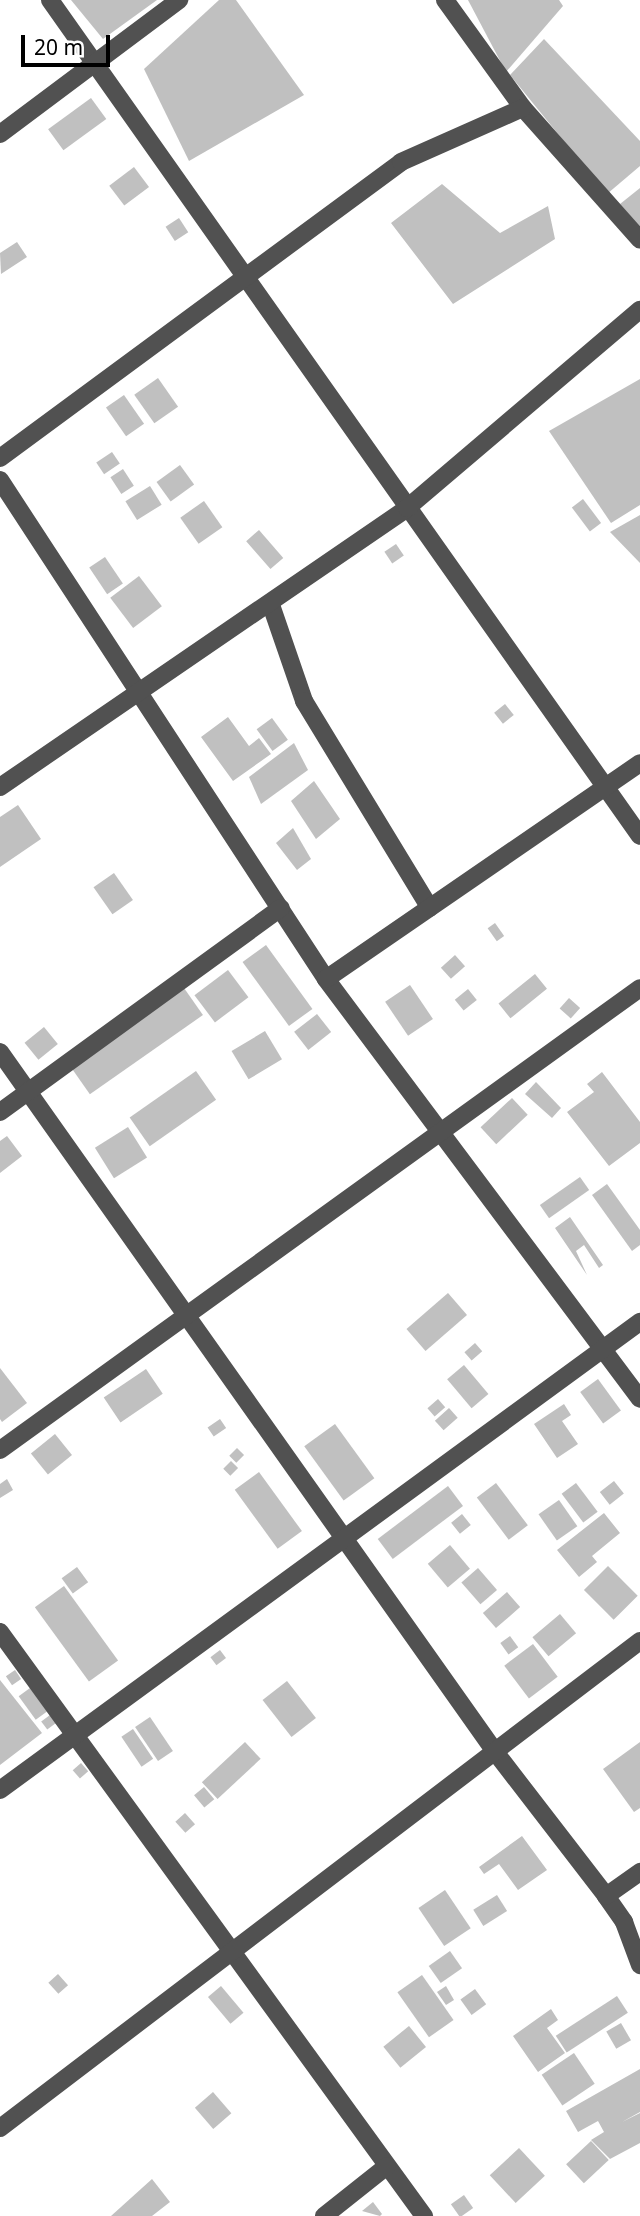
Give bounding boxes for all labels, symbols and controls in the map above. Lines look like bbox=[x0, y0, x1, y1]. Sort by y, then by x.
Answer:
scale bar bbox=[24, 21, 114, 65]
text: 20 m bbox=[34, 33, 83, 61]

